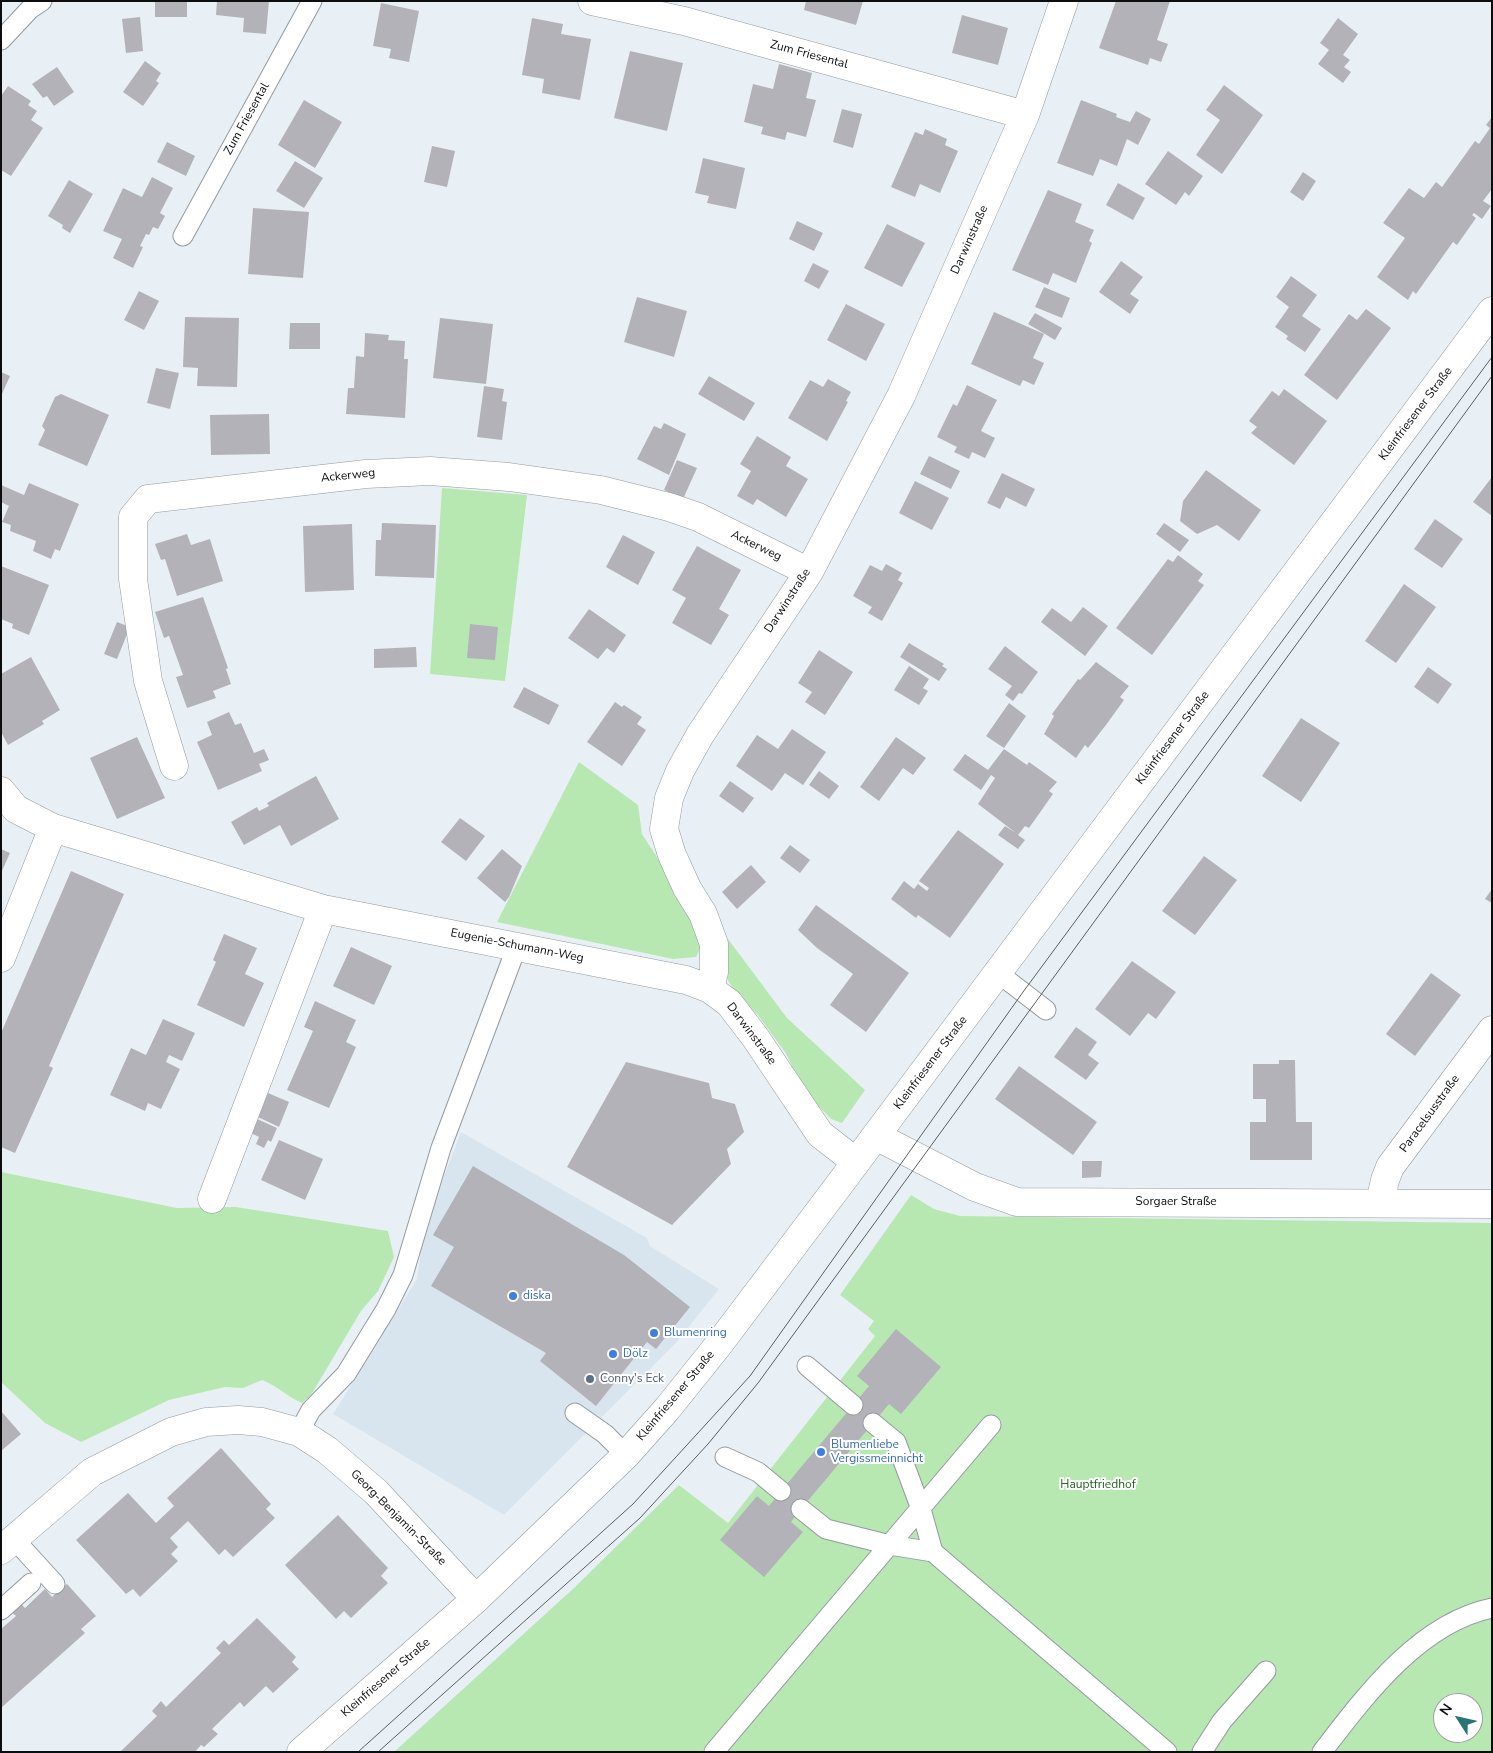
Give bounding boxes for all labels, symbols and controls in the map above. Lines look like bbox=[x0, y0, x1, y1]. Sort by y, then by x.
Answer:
street label: Zum Friesental bbox=[768, 38, 850, 72]
street label: Zum Friesental bbox=[221, 81, 273, 157]
street label: Darwinstraße bbox=[948, 203, 992, 277]
street label: Kleinfriesener Straße bbox=[1376, 365, 1456, 463]
street label: Ackerweg bbox=[320, 466, 376, 486]
street label: Ackerweg bbox=[728, 528, 784, 564]
street label: Darwinstraße bbox=[762, 566, 814, 636]
street label: Kleinfriesener Straße bbox=[1133, 689, 1213, 787]
street label: Eugenie-Schumann-Weg bbox=[449, 926, 585, 966]
street label: Darwinstraße bbox=[723, 1000, 779, 1068]
street label: Kleinfriesener Straße bbox=[891, 1014, 971, 1112]
street label: Paracelsusstraße bbox=[1397, 1073, 1463, 1155]
street label: Sorgaer Straße bbox=[1135, 1195, 1217, 1209]
place label: diska bbox=[523, 1289, 551, 1303]
marker: diska bbox=[507, 1290, 519, 1302]
place label: Blumenring bbox=[664, 1326, 727, 1340]
marker: Blumenring bbox=[648, 1327, 660, 1339]
place label: Dölz bbox=[623, 1347, 648, 1361]
marker: Dölz bbox=[607, 1348, 619, 1360]
street label: Kleinfriesener Straße bbox=[634, 1348, 718, 1444]
place label: Conny's Eck bbox=[600, 1372, 664, 1386]
marker: Conny's Eck bbox=[584, 1373, 596, 1385]
place label: Blumenliebe Vergissmeinnicht bbox=[831, 1438, 923, 1466]
marker: Blumenliebe Vergissmeinnicht bbox=[815, 1446, 827, 1458]
street label: Georg-Benjamin-Straße bbox=[347, 1467, 449, 1569]
park label: Hauptfriedhof bbox=[1060, 1478, 1136, 1492]
street label: Kleinfriesener Straße bbox=[339, 1635, 433, 1721]
north arrow bbox=[1433, 1693, 1483, 1743]
text: N bbox=[1435, 1700, 1457, 1719]

